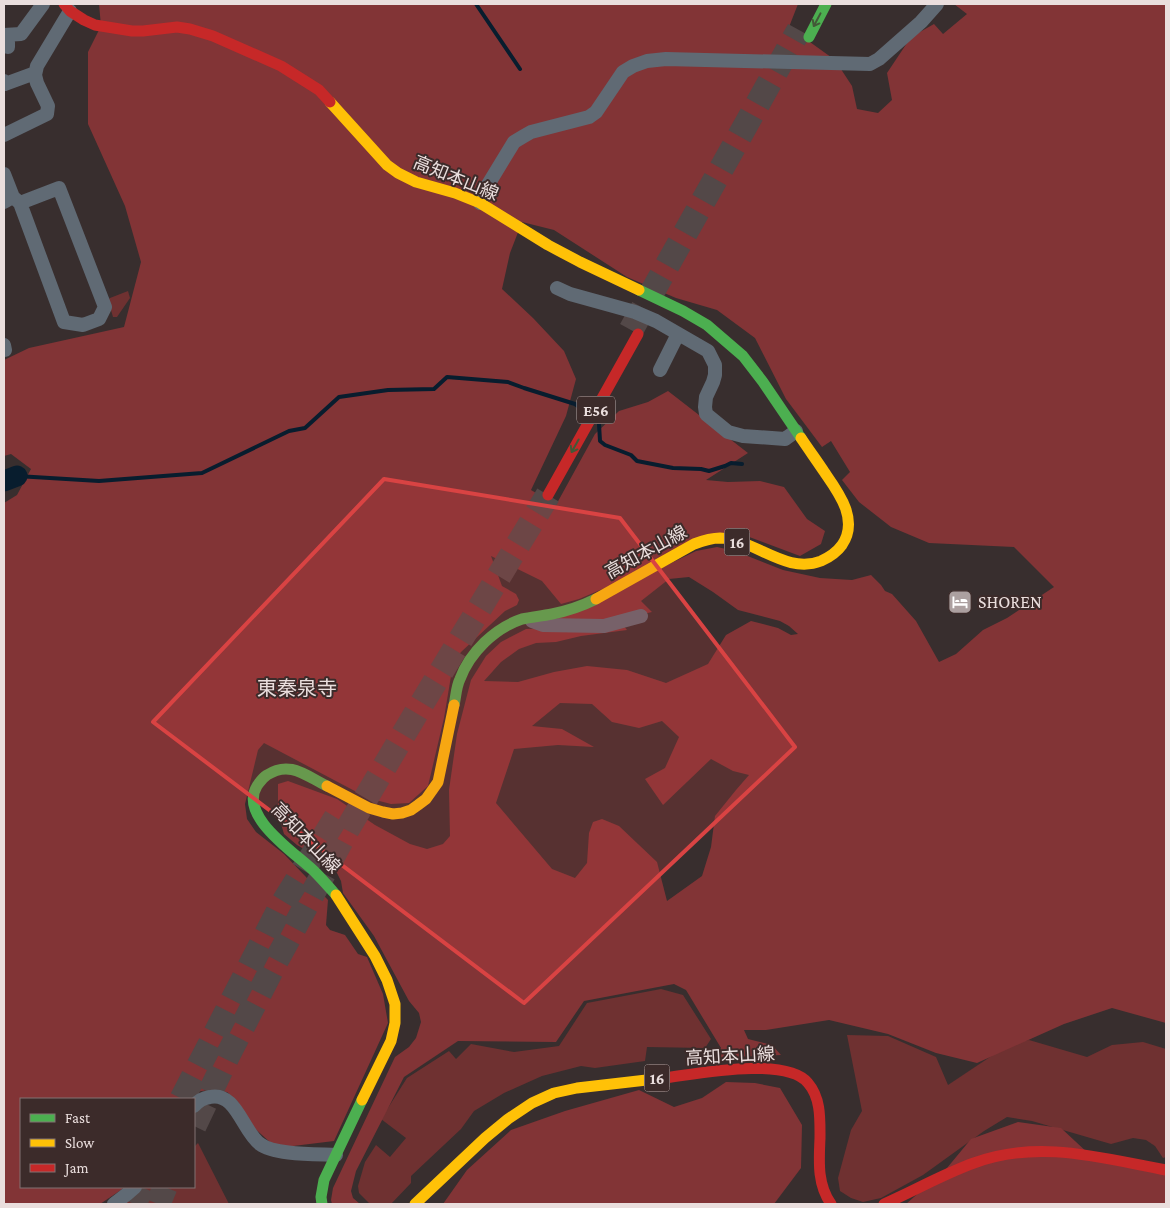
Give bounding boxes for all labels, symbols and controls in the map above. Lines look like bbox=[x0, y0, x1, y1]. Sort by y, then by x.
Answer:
one-way arrow bbox=[812, 13, 822, 27]
street label: 高知本山線 bbox=[411, 152, 501, 204]
road number: E56 bbox=[577, 396, 615, 424]
one-way arrow bbox=[570, 439, 580, 453]
street label: 高知本山線 bbox=[602, 521, 690, 583]
road number: 16 bbox=[724, 528, 750, 556]
hotel icon: SHOREN bbox=[947, 589, 973, 615]
place label: SHOREN bbox=[978, 592, 1042, 612]
district label: 東秦泉寺 bbox=[257, 677, 337, 699]
street label: 高知本山線 bbox=[268, 799, 344, 877]
street label: 高知本山線 bbox=[685, 1044, 775, 1068]
road number: 16 bbox=[644, 1064, 670, 1092]
legend bbox=[20, 1098, 195, 1188]
text: Fast bbox=[65, 1110, 91, 1126]
text: Slow bbox=[65, 1135, 95, 1151]
text: Jam bbox=[63, 1160, 88, 1177]

